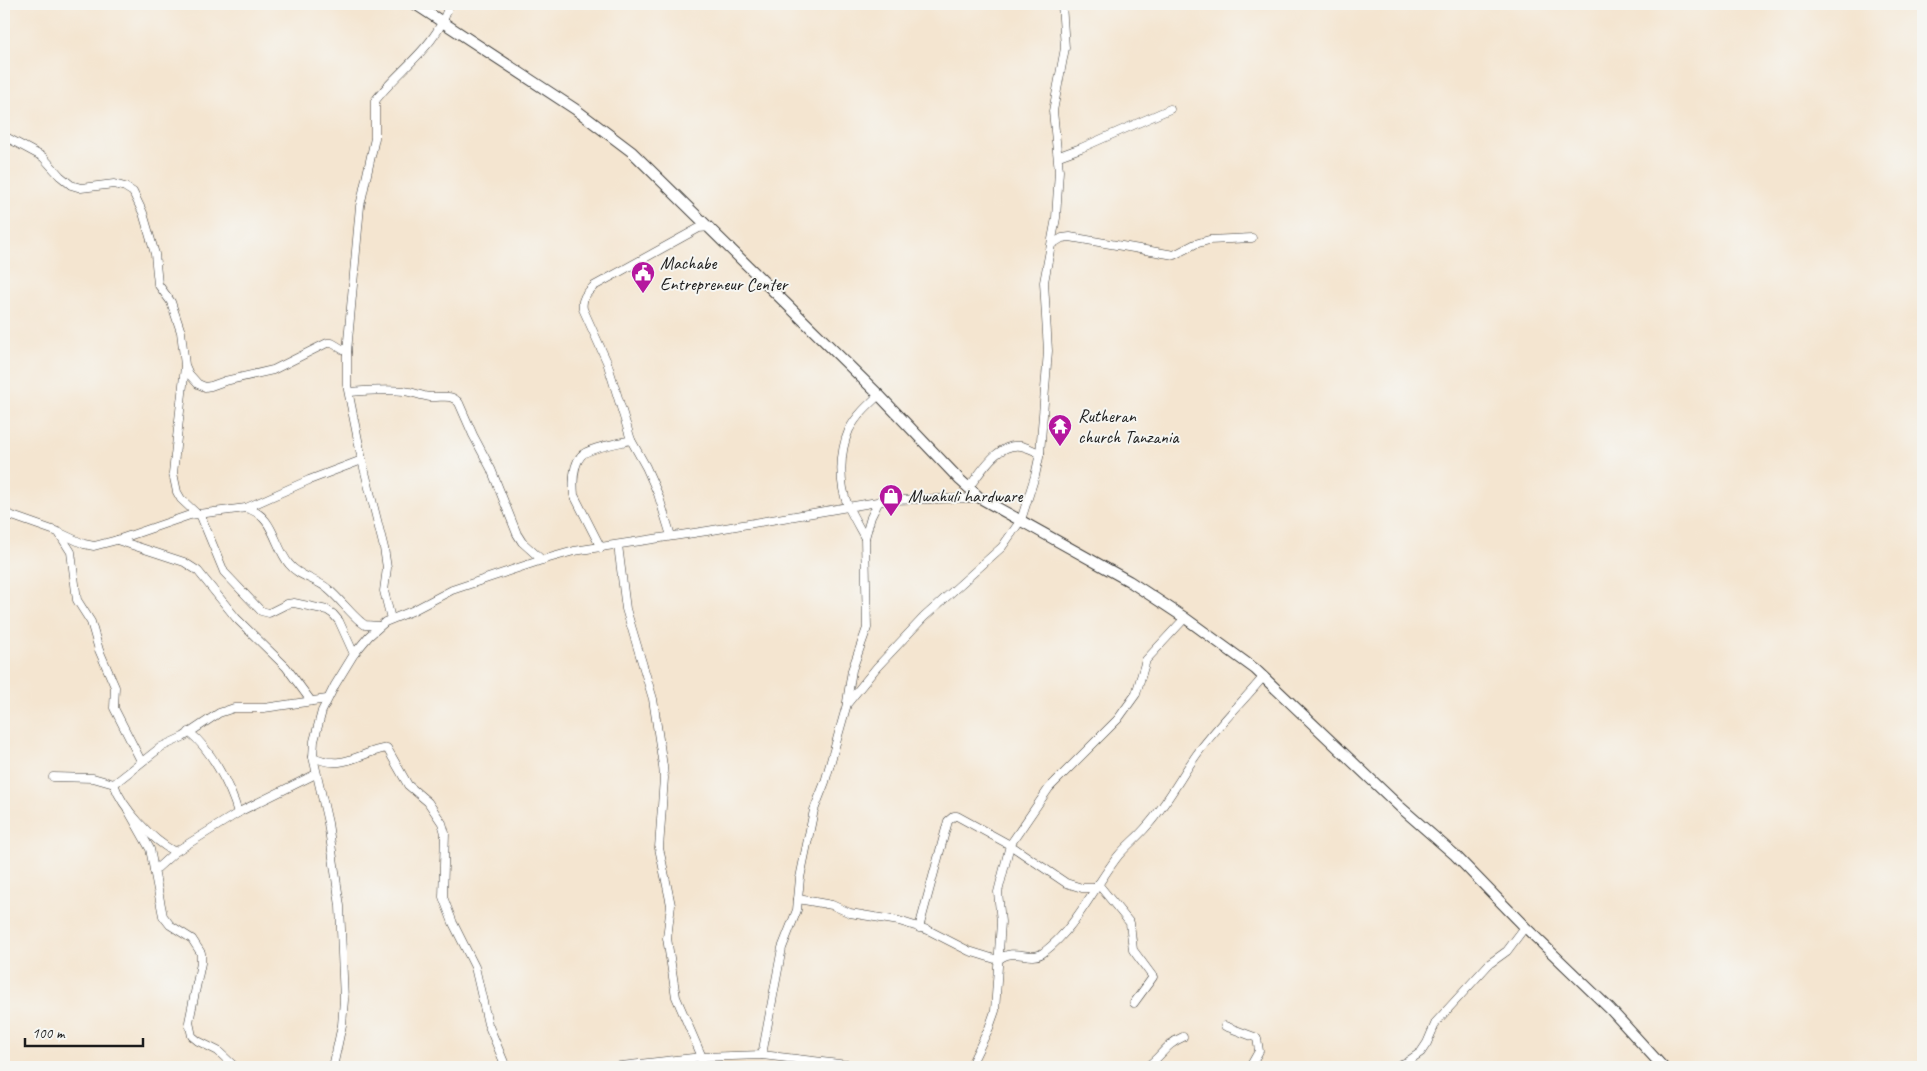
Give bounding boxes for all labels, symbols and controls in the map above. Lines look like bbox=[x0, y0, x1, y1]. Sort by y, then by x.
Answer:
place label: Machabe Entrepreneur Center bbox=[660, 252, 790, 295]
public building icon: Machabe Entrepreneur Center bbox=[630, 260, 656, 294]
place label: Rutheran church Tanzania bbox=[1078, 405, 1180, 448]
temple icon: Rutheran church Tanzania bbox=[1047, 413, 1073, 447]
shop icon: Mwahuli hardware bbox=[878, 483, 904, 517]
place label: Mwahuli hardware bbox=[908, 485, 1024, 507]
scale bar bbox=[25, 1016, 142, 1048]
text: 100 m bbox=[32, 1024, 66, 1043]

